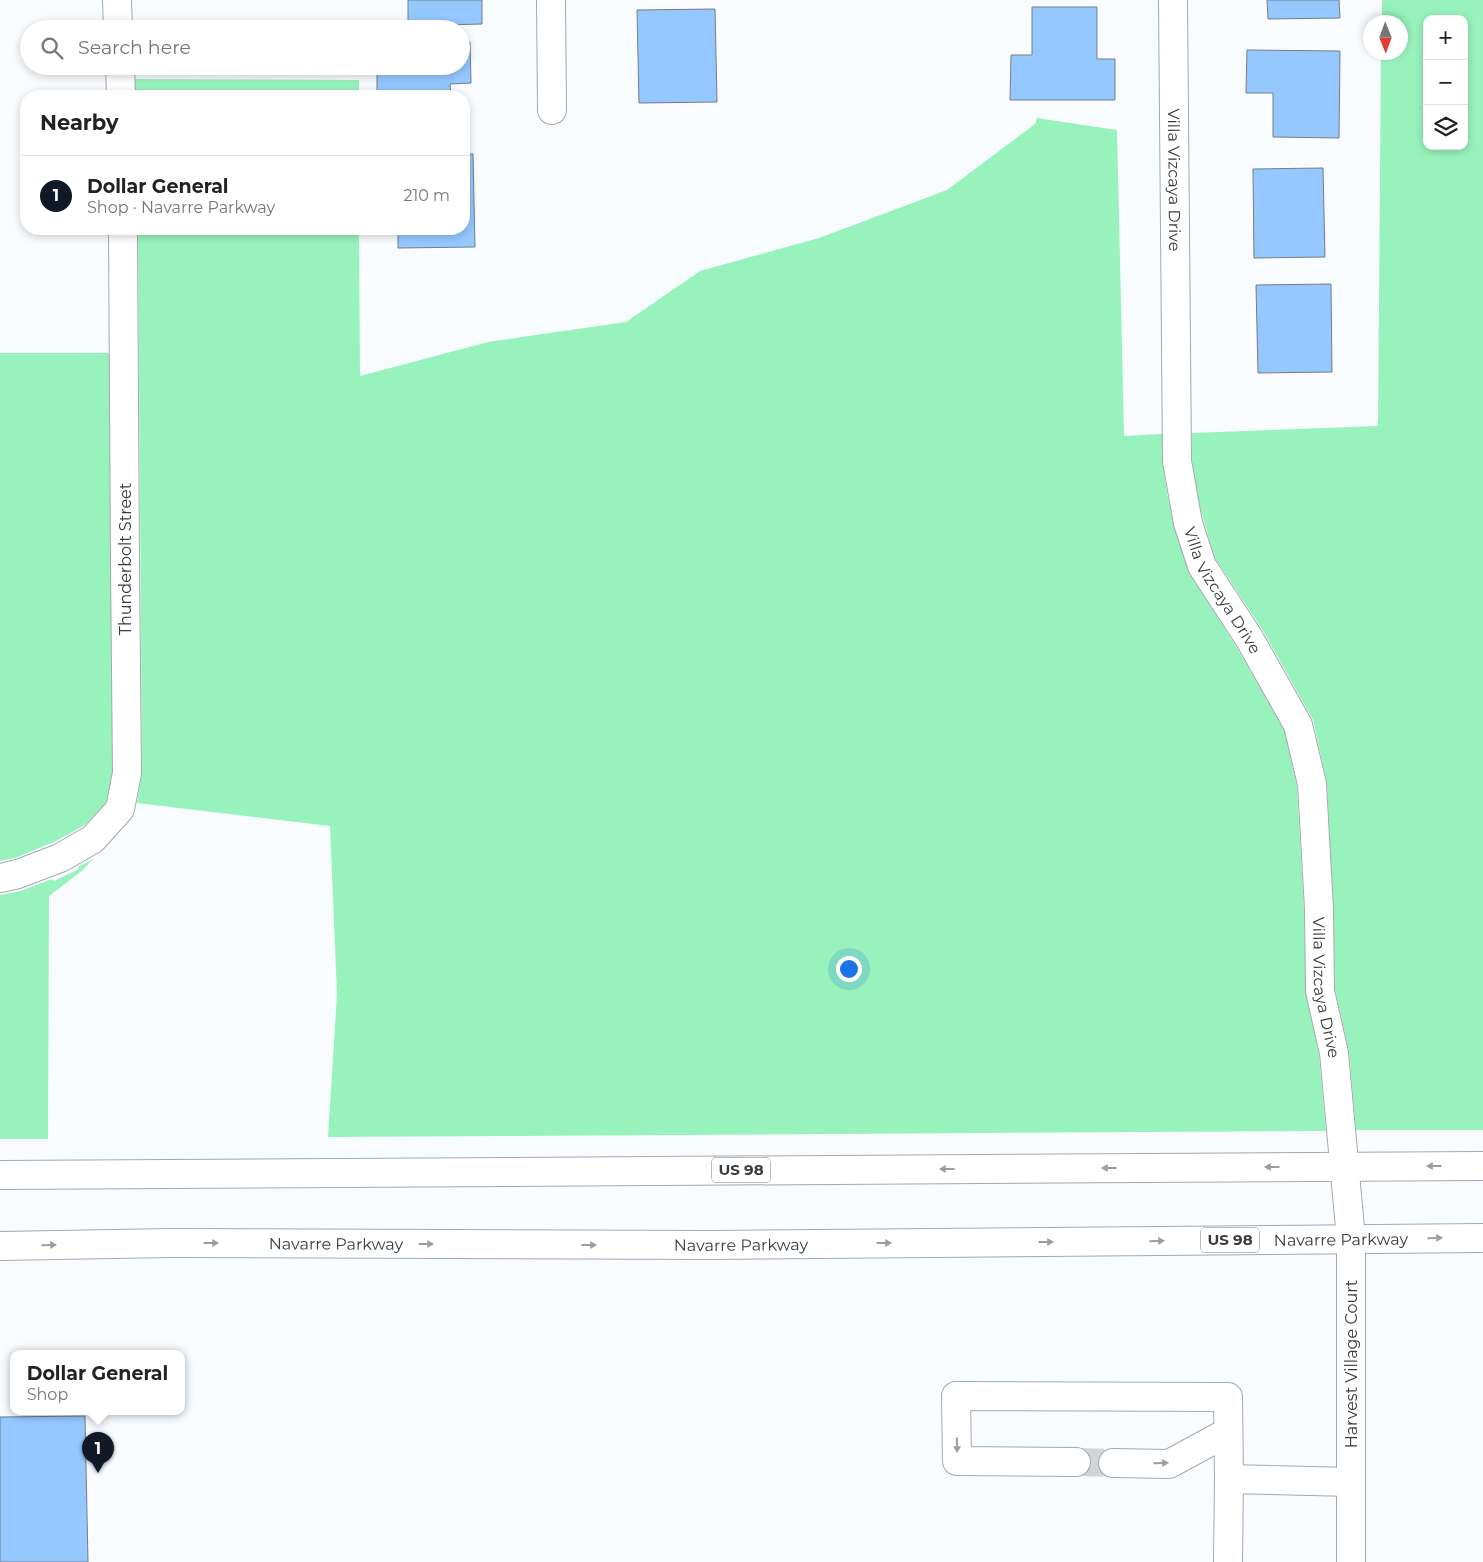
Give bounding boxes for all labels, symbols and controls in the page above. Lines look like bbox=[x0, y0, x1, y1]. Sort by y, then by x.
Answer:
north arrow bbox=[1363, 15, 1408, 60]
map controls bbox=[1423, 15, 1468, 150]
button: + bbox=[1423, 15, 1468, 60]
search box bbox=[20, 20, 470, 75]
icon: search bbox=[38, 34, 66, 62]
text: Search here bbox=[78, 36, 191, 59]
button: − bbox=[1423, 60, 1468, 105]
button: layers bbox=[1423, 105, 1468, 150]
street label: Villa Vizcaya Drive bbox=[1164, 108, 1184, 252]
text: Nearby bbox=[40, 110, 119, 135]
text: Dollar General bbox=[87, 175, 229, 198]
text: 1 bbox=[53, 186, 59, 205]
text: 210 m bbox=[403, 186, 450, 205]
text: Shop · Navarre Parkway bbox=[87, 198, 275, 217]
street label: Thunderbolt Street bbox=[116, 482, 135, 635]
street label: Villa Vizcaya Drive bbox=[1180, 525, 1265, 657]
street label: Villa Vizcaya Drive bbox=[1309, 917, 1343, 1059]
your location bbox=[836, 956, 862, 982]
road number: US 98 bbox=[712, 1158, 770, 1182]
one-way arrow bbox=[1426, 1162, 1442, 1170]
one-way arrow bbox=[1264, 1163, 1280, 1171]
one-way arrow bbox=[1101, 1164, 1117, 1172]
one-way arrow bbox=[939, 1165, 955, 1173]
road number: US 98 bbox=[1201, 1228, 1259, 1252]
street label: Navarre Parkway bbox=[1274, 1230, 1408, 1250]
street label: Navarre Parkway bbox=[269, 1234, 403, 1254]
one-way arrow bbox=[1427, 1234, 1443, 1242]
street label: Navarre Parkway bbox=[674, 1235, 808, 1255]
one-way arrow bbox=[1150, 1237, 1166, 1245]
one-way arrow bbox=[1039, 1238, 1055, 1246]
one-way arrow bbox=[203, 1239, 219, 1247]
one-way arrow bbox=[876, 1239, 892, 1247]
one-way arrow bbox=[418, 1240, 434, 1248]
one-way arrow bbox=[41, 1241, 57, 1249]
one-way arrow bbox=[581, 1241, 597, 1249]
street label: Harvest Village Court bbox=[1342, 1279, 1361, 1448]
popup bbox=[10, 1350, 185, 1415]
text: Dollar General bbox=[27, 1362, 168, 1385]
text: Shop bbox=[27, 1385, 68, 1404]
pin: 1 bbox=[82, 1432, 114, 1473]
one-way arrow bbox=[953, 1437, 961, 1453]
one-way arrow bbox=[1154, 1459, 1170, 1467]

